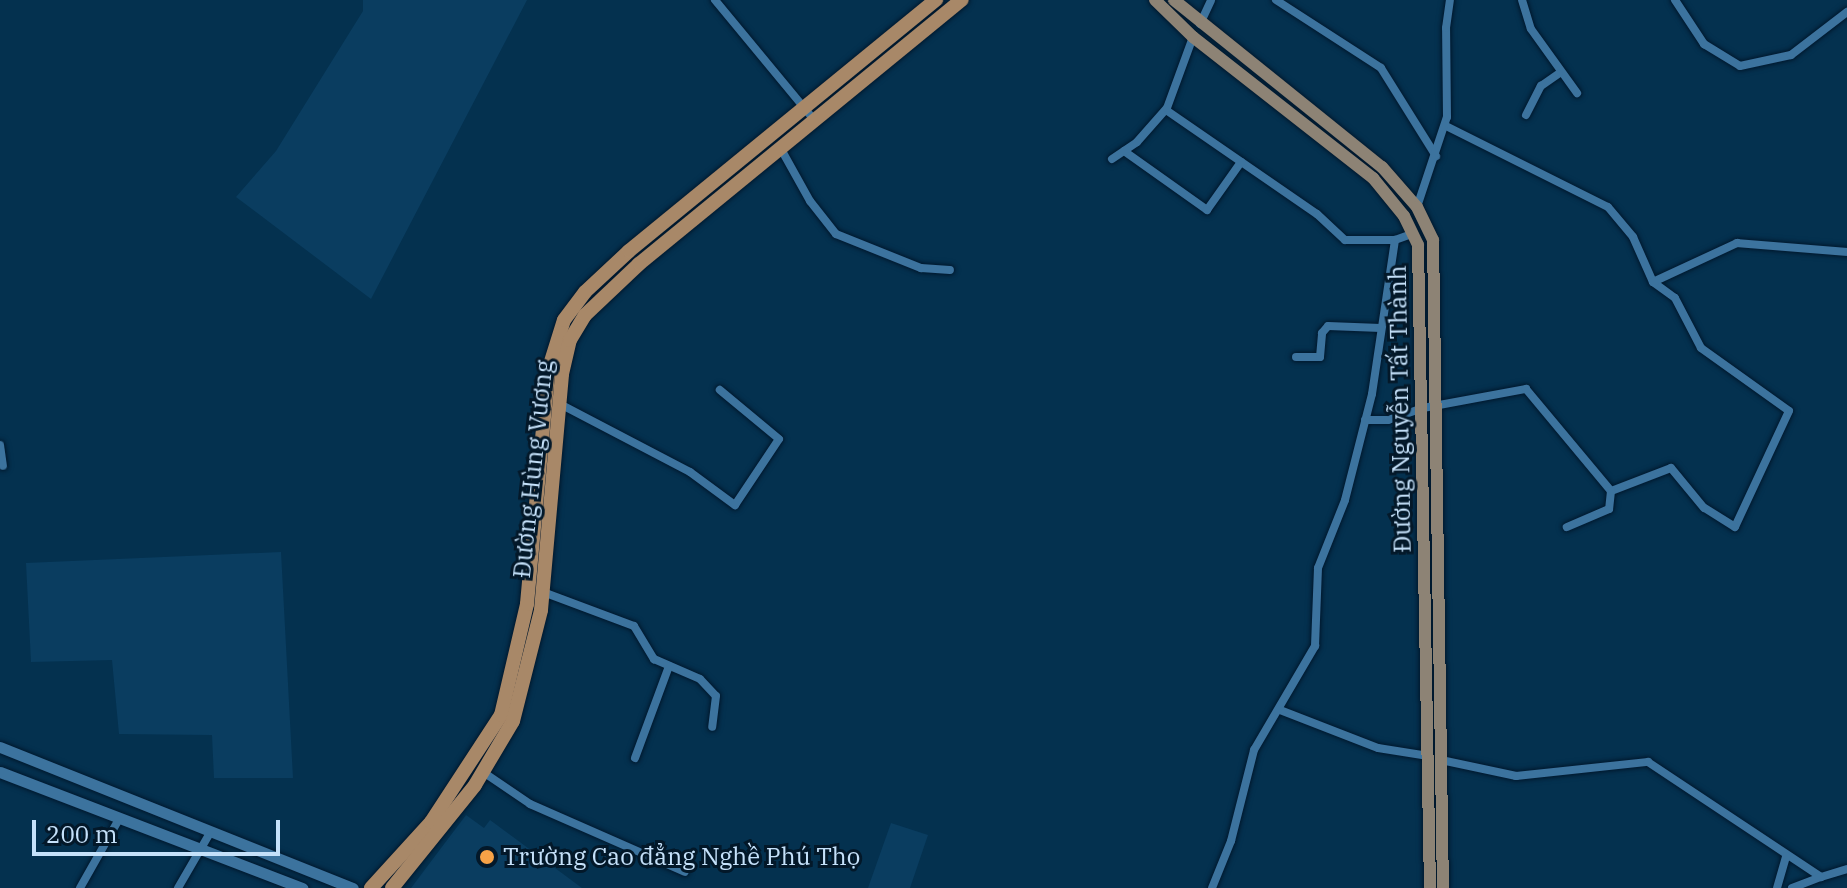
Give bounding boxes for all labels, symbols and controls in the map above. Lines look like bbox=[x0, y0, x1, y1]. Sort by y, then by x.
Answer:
street label: Đường Nguyễn Tất Thành bbox=[1383, 265, 1417, 553]
street label: Đường Hùng Vương bbox=[507, 358, 559, 580]
scale bar bbox=[36, 804, 284, 854]
text: 200 m bbox=[46, 818, 118, 850]
place label: Trường Cao đẳng Nghề Phú Thọ bbox=[503, 843, 860, 871]
marker: Trường Cao đẳng Nghề Phú Thọ bbox=[478, 848, 496, 866]

